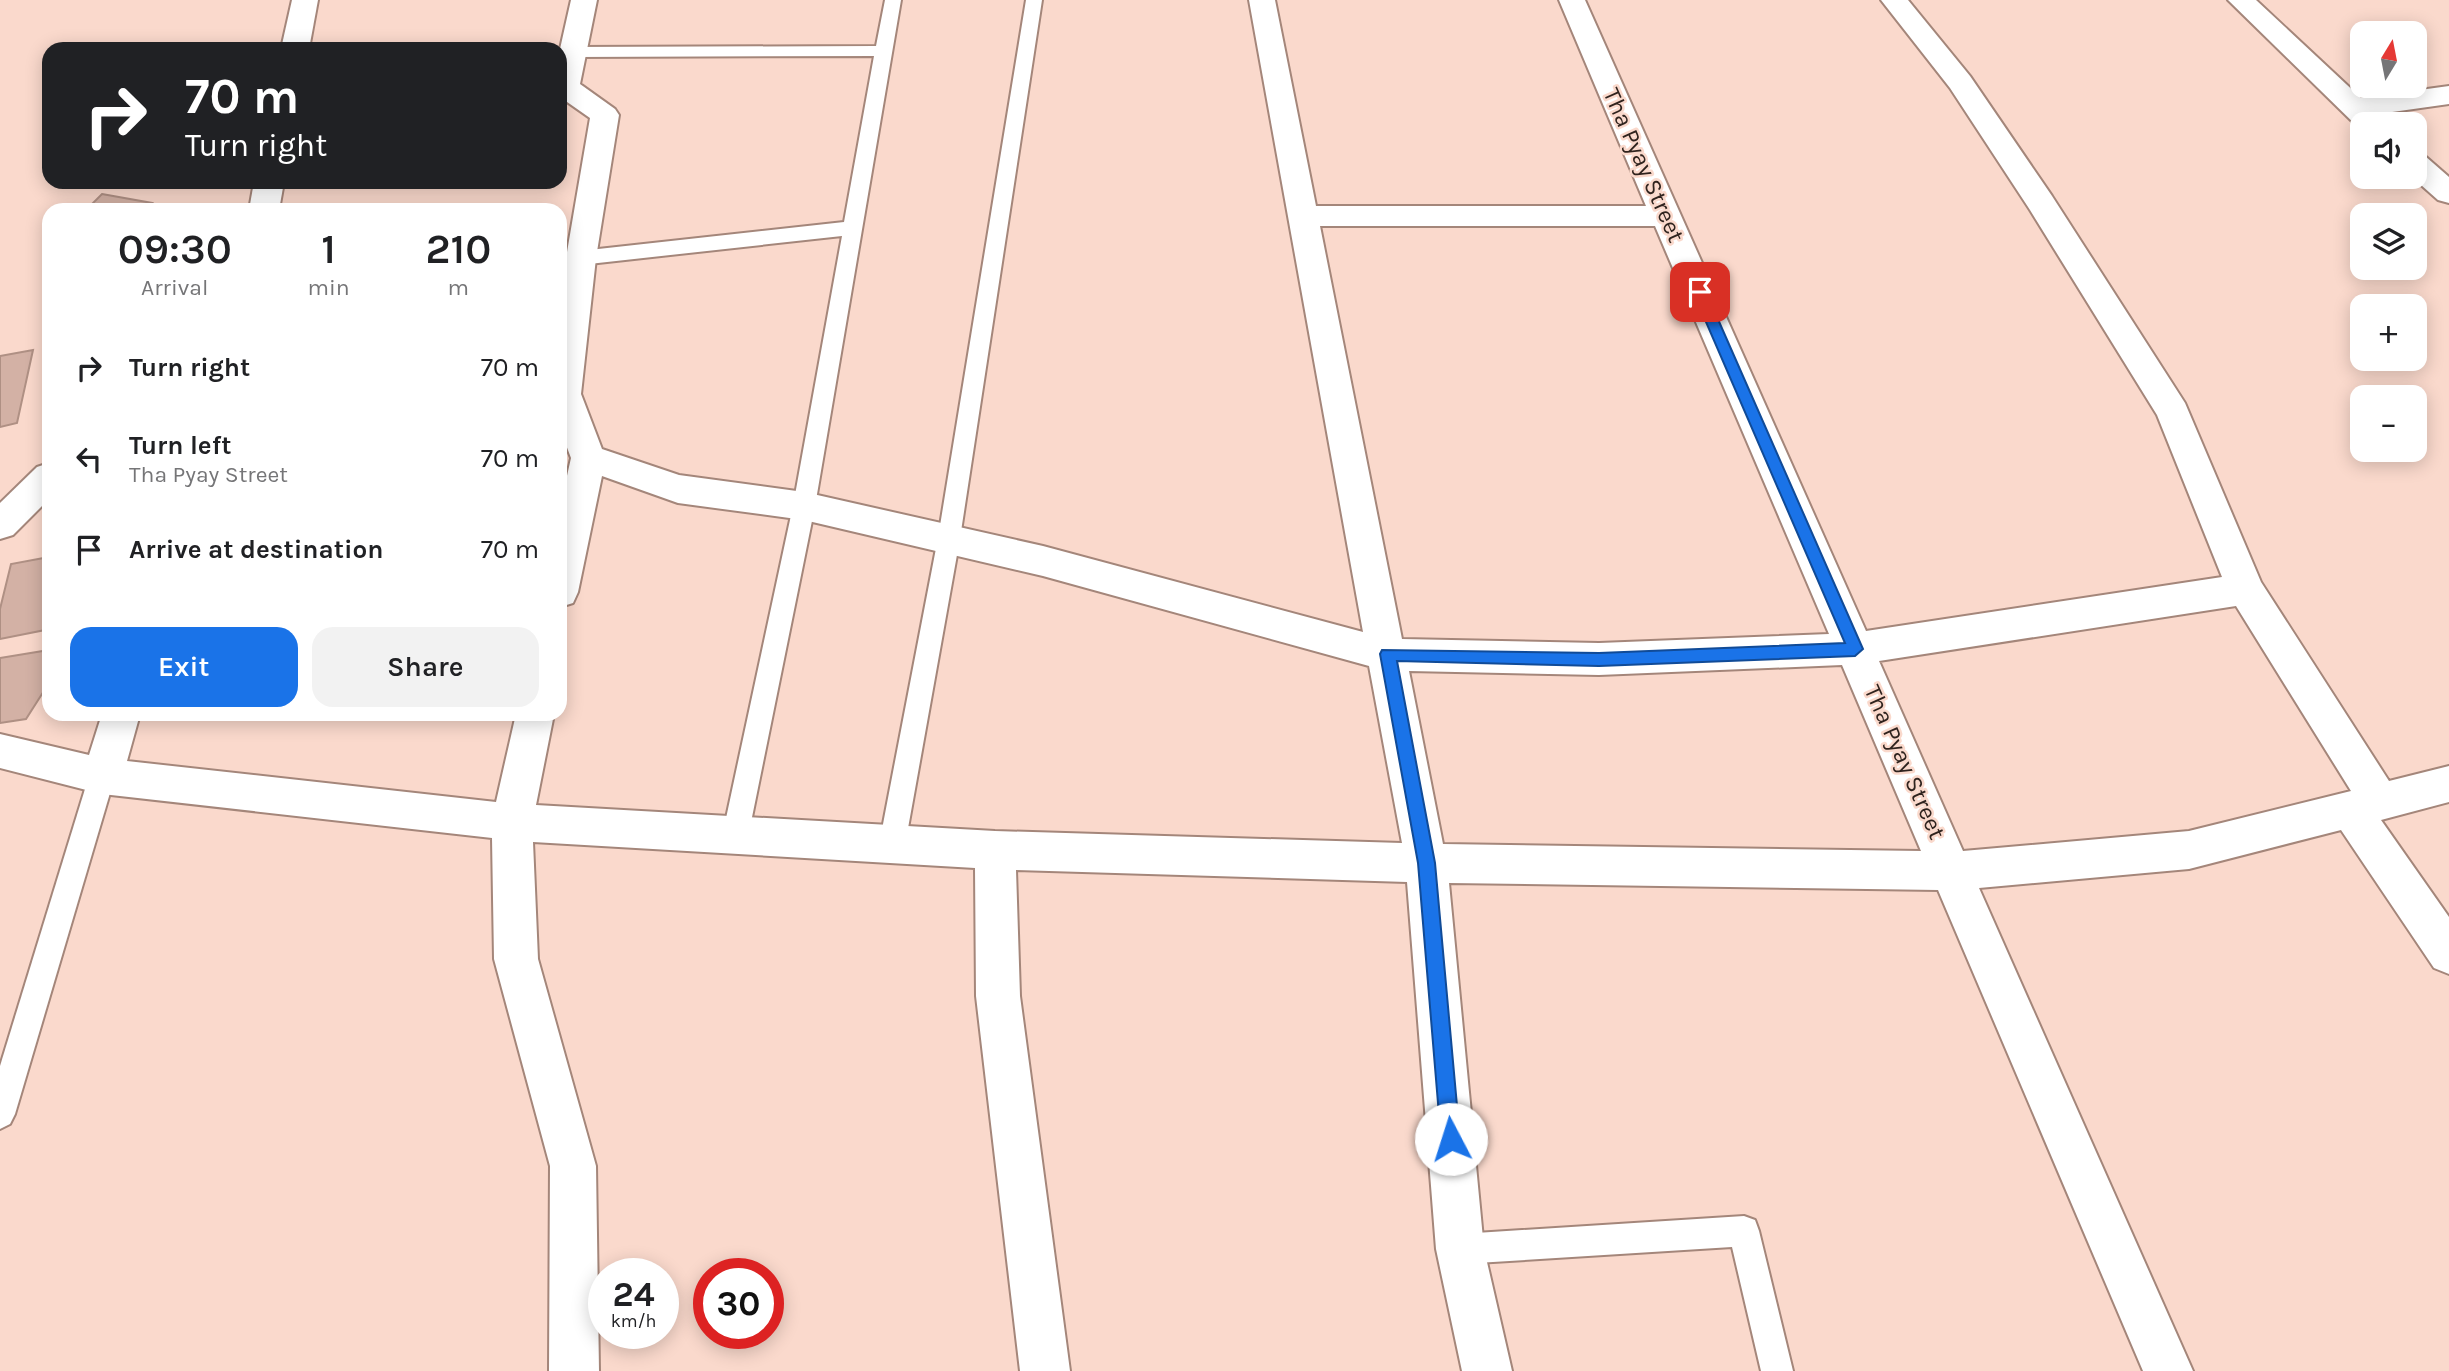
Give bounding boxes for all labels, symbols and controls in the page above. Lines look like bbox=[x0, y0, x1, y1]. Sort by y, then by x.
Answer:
north arrow bbox=[2350, 21, 2427, 98]
map controls bbox=[2350, 21, 2427, 462]
text: 70 m bbox=[185, 68, 299, 125]
icon: right bbox=[70, 70, 161, 161]
street label: Tha Pyay Street bbox=[1597, 84, 1691, 246]
button: sound bbox=[2350, 112, 2427, 189]
text: Turn right bbox=[185, 127, 327, 164]
button: layers bbox=[2350, 203, 2427, 280]
text: 09:30 bbox=[118, 224, 232, 274]
text: 1 bbox=[321, 224, 336, 274]
text: 210 bbox=[425, 224, 491, 274]
pin bbox=[1670, 262, 1730, 322]
icon: arrive bbox=[1681, 273, 1719, 311]
text: Arrival bbox=[141, 274, 208, 301]
text: min bbox=[307, 274, 350, 301]
text: m bbox=[448, 274, 469, 301]
button: + bbox=[2350, 294, 2427, 371]
icon: right bbox=[70, 349, 108, 387]
text: Turn right bbox=[129, 352, 250, 383]
text: 70 m bbox=[481, 352, 539, 383]
button: − bbox=[2350, 385, 2427, 462]
text: Turn left bbox=[129, 430, 231, 461]
icon: left bbox=[70, 440, 108, 478]
text: 70 m bbox=[481, 443, 539, 474]
text: Tha Pyay Street bbox=[129, 461, 288, 488]
icon: arrive bbox=[70, 531, 108, 569]
text: Arrive at destination bbox=[129, 534, 383, 565]
text: 70 m bbox=[481, 534, 539, 565]
button: Exit bbox=[70, 627, 298, 707]
button: Share bbox=[312, 627, 539, 707]
street label: Tha Pyay Street bbox=[1858, 681, 1952, 843]
position arrow bbox=[1414, 1102, 1488, 1176]
speed limit sign: 30 bbox=[693, 1258, 784, 1349]
text: 24 bbox=[613, 1274, 655, 1315]
text: km/h bbox=[611, 1310, 656, 1332]

